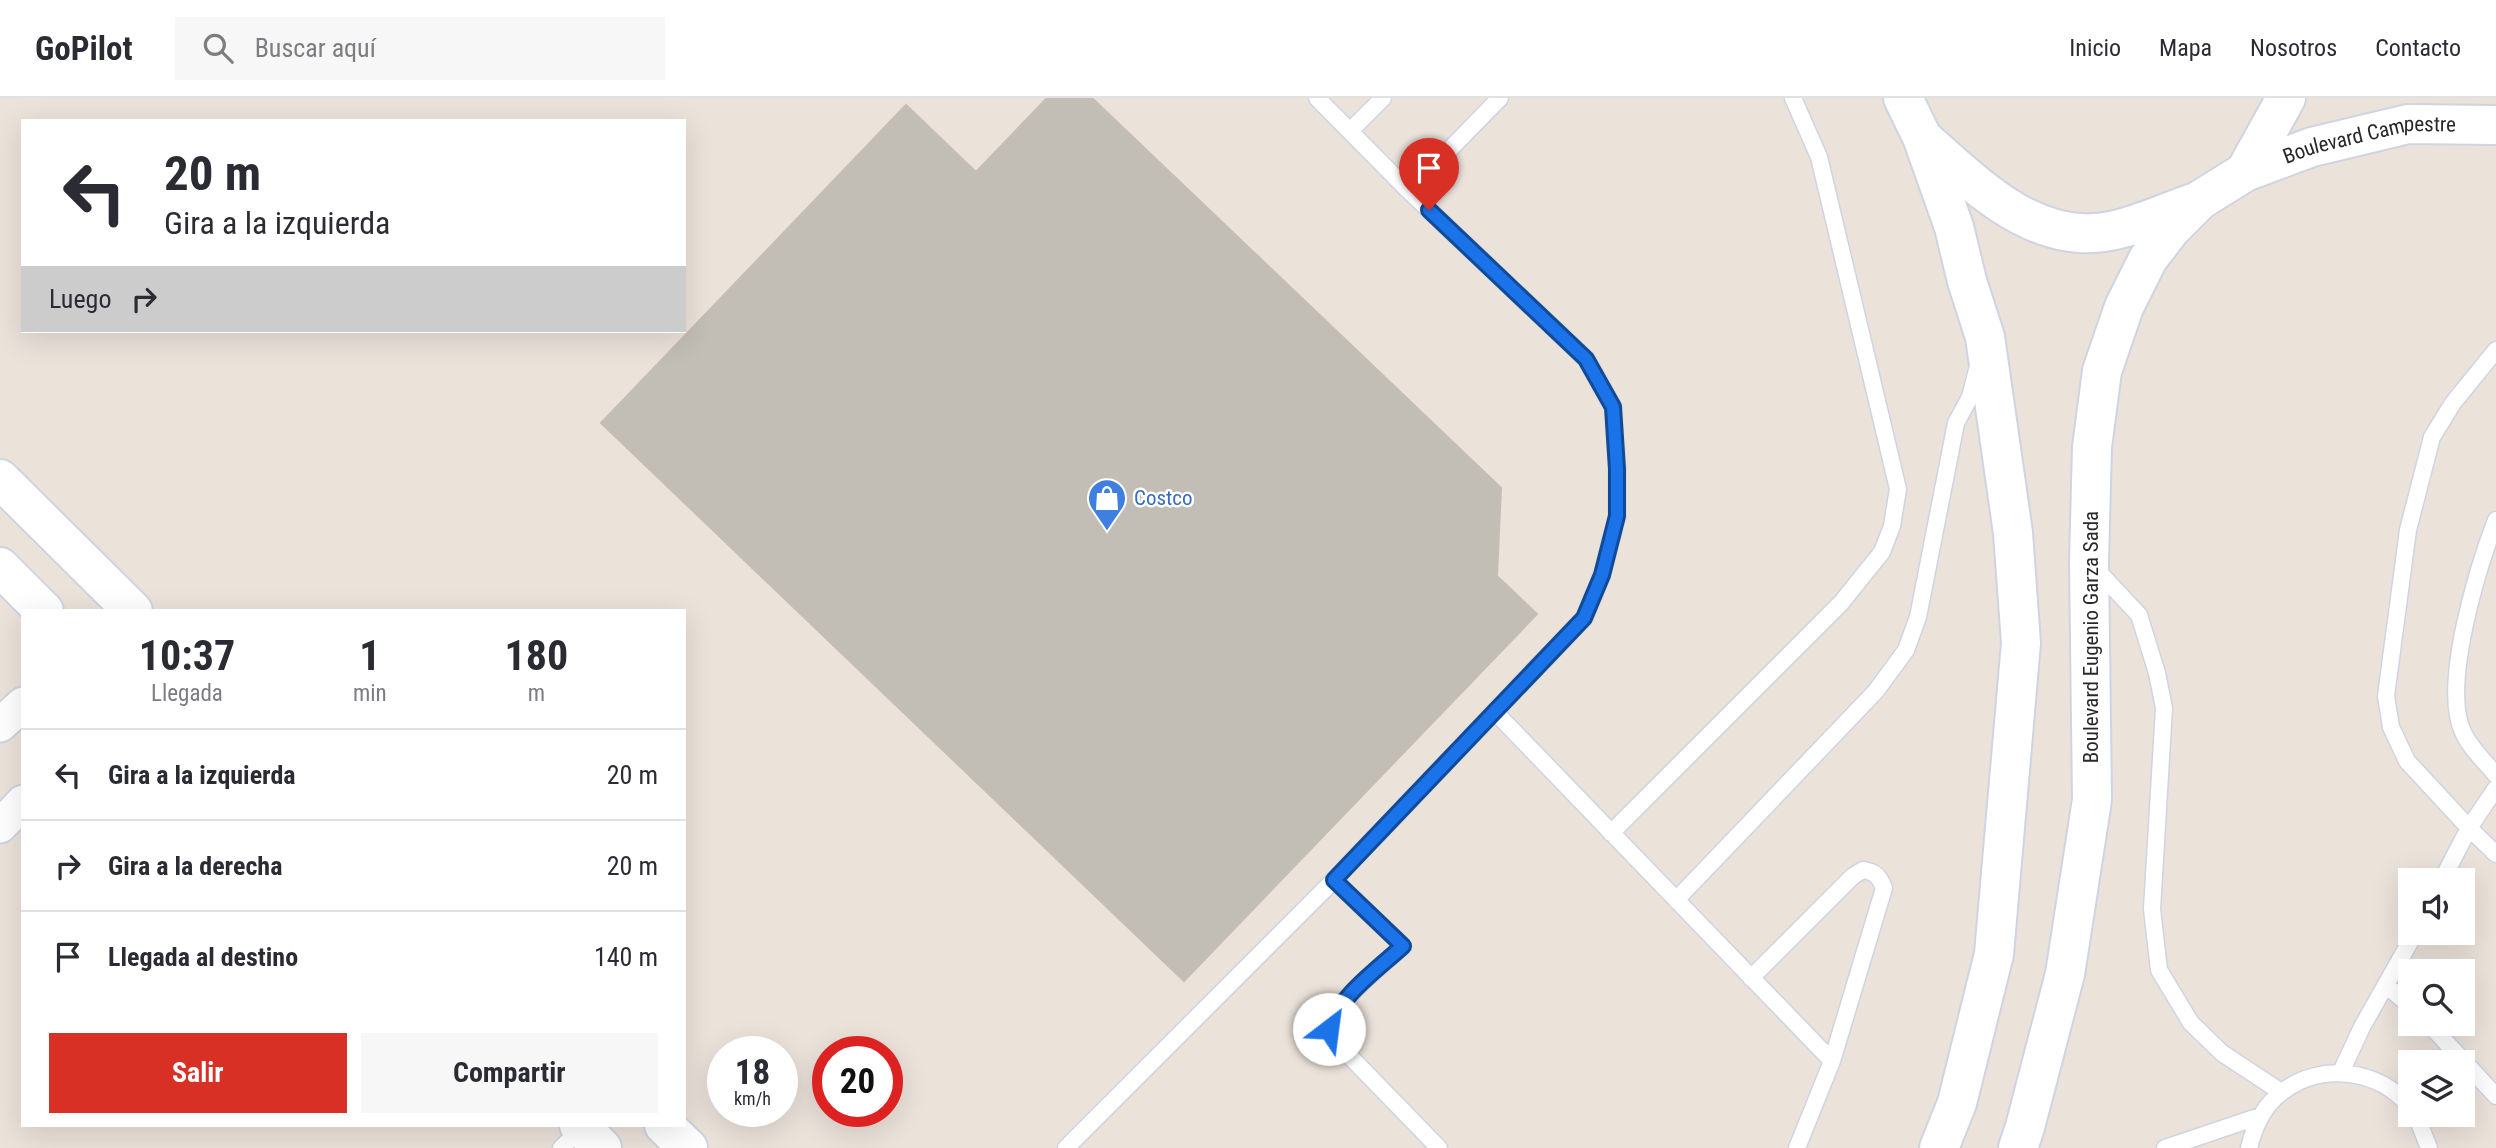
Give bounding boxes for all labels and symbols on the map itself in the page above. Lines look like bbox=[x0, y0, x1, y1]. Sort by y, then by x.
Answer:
street label: Boulevard Campestre bbox=[2280, 112, 2456, 169]
pin bbox=[1399, 138, 1459, 210]
shop icon: Costco bbox=[1086, 477, 1128, 532]
place label: Costco bbox=[1134, 486, 1192, 510]
street label: Boulevard Eugenio Garza Sada bbox=[2079, 511, 2103, 763]
position arrow bbox=[1292, 992, 1366, 1066]
speed limit sign: 20 bbox=[812, 1036, 903, 1127]

